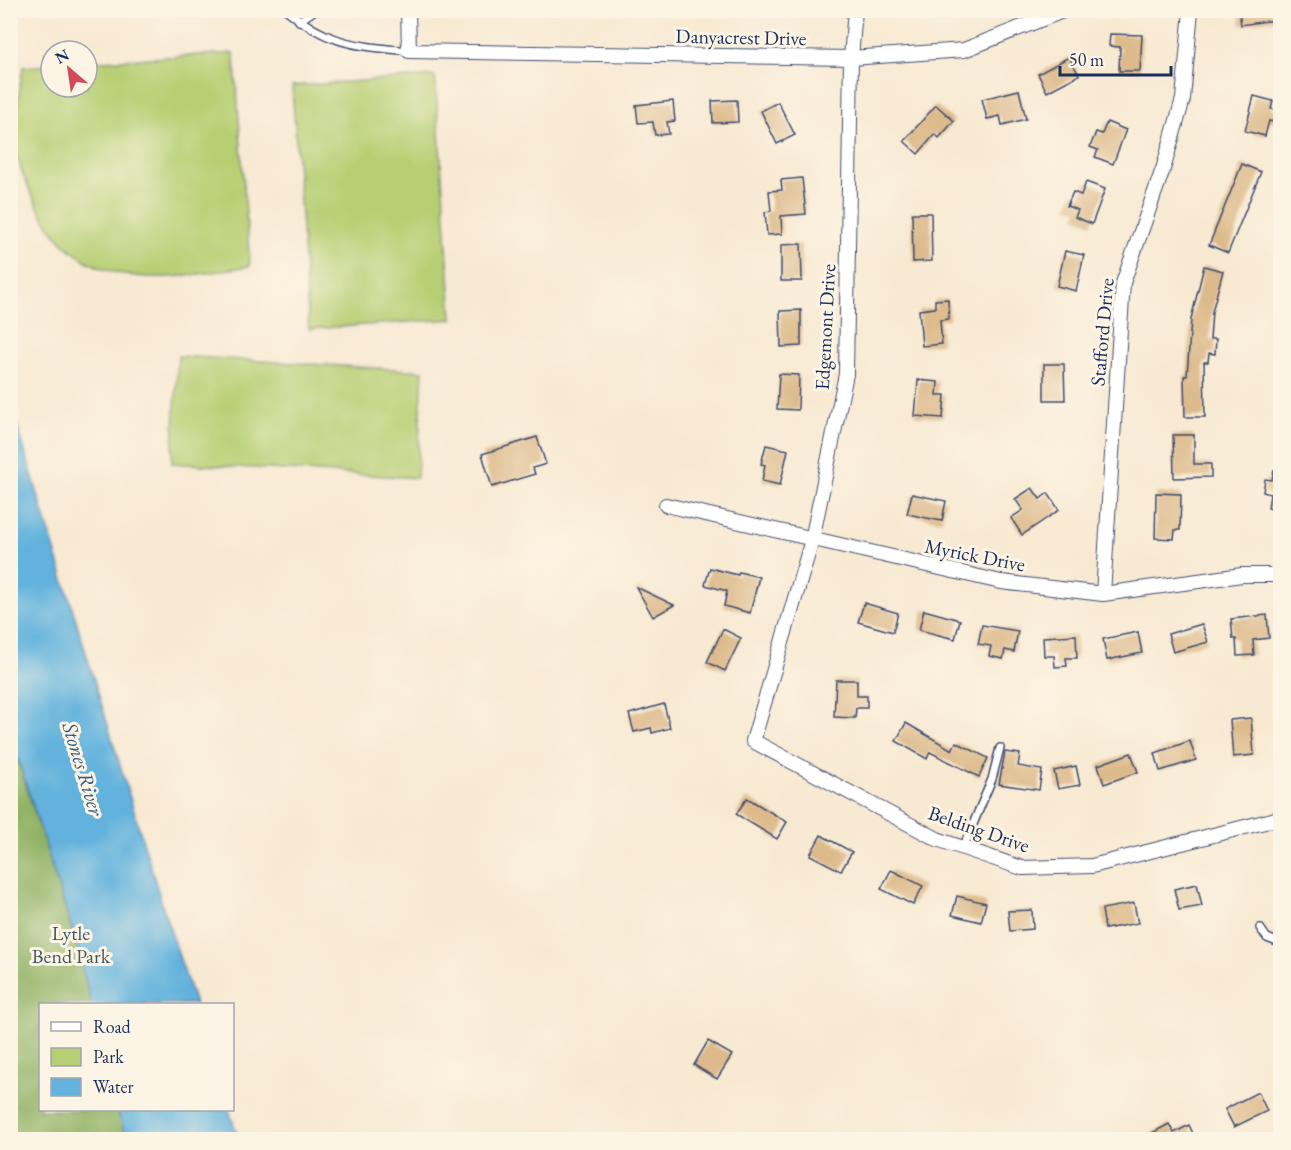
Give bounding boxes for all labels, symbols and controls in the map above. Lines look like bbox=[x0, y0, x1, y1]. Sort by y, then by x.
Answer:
street label: Danyacrest Drive bbox=[675, 23, 807, 51]
north arrow bbox=[39, 39, 99, 99]
scale bar bbox=[1060, 39, 1171, 77]
text: N bbox=[51, 44, 73, 69]
text: 50 m bbox=[1069, 48, 1104, 71]
street label: Edgemont Drive bbox=[809, 263, 841, 391]
street label: Stafford Drive bbox=[1084, 277, 1120, 387]
street label: Myrick Drive bbox=[923, 533, 1028, 578]
water label: Stones River bbox=[56, 718, 111, 820]
street label: Belding Drive bbox=[925, 800, 1033, 859]
park label: Lytle Bend Park bbox=[32, 920, 111, 969]
legend bbox=[39, 1003, 234, 1111]
text: Road bbox=[93, 1015, 132, 1038]
text: Park bbox=[93, 1045, 124, 1068]
text: Water bbox=[93, 1075, 134, 1098]

